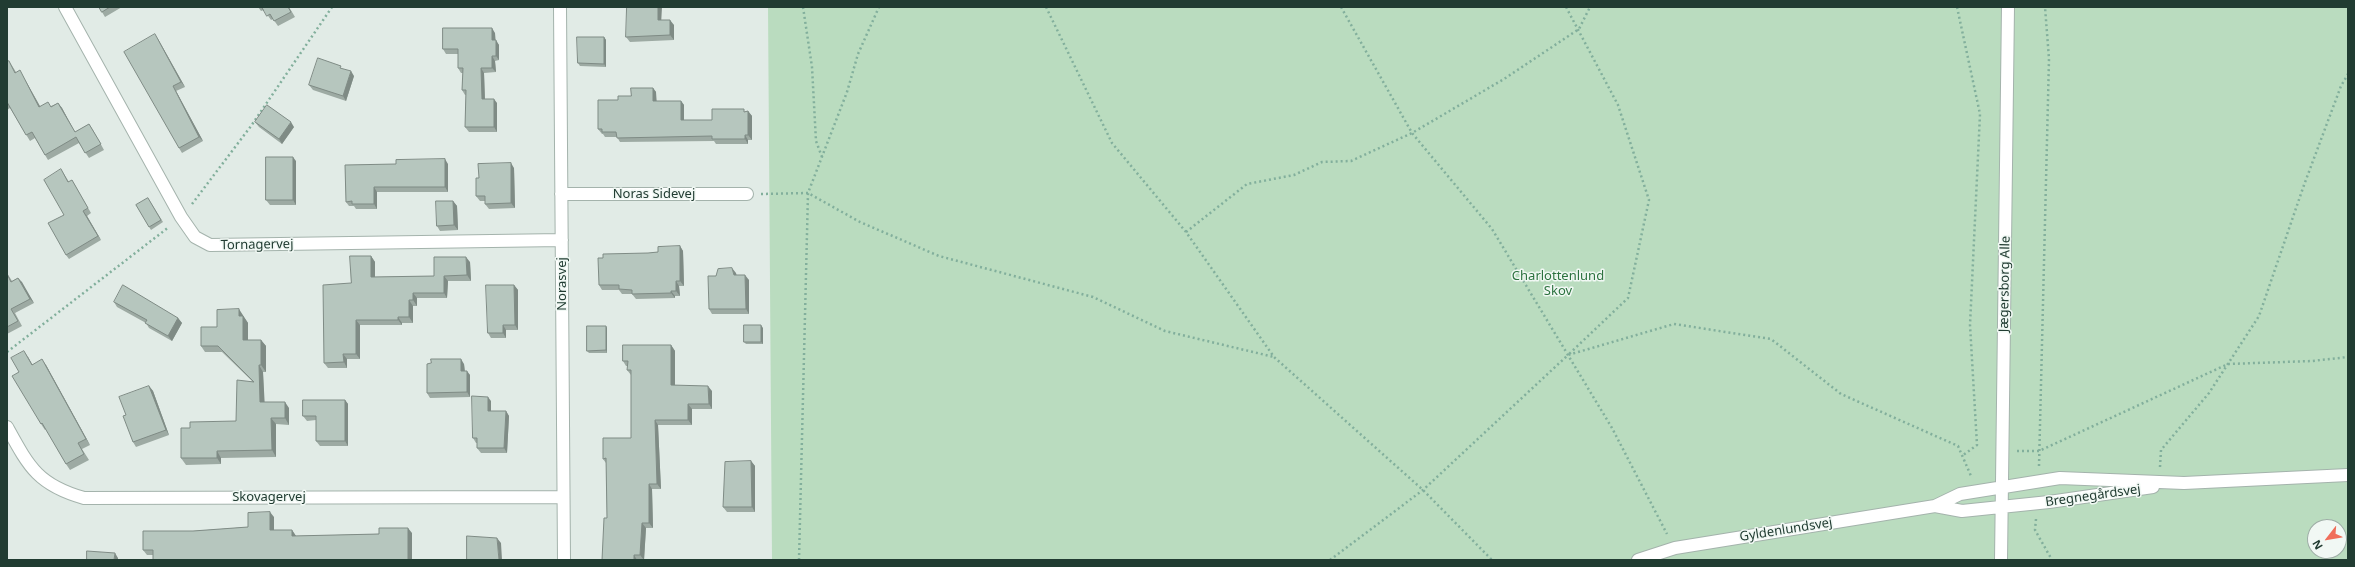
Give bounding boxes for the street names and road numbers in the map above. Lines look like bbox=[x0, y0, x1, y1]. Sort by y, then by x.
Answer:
street label: Noras Sidevej bbox=[613, 186, 695, 202]
street label: Jægersborg Alle bbox=[1996, 236, 2014, 332]
street label: Tornagervej bbox=[220, 237, 294, 253]
street label: Norasvej bbox=[554, 257, 570, 311]
street label: Bregnegårdsvej bbox=[2044, 482, 2142, 510]
street label: Skovagervej bbox=[232, 489, 306, 505]
street label: Gyldenlundsvej bbox=[1738, 515, 1834, 545]

